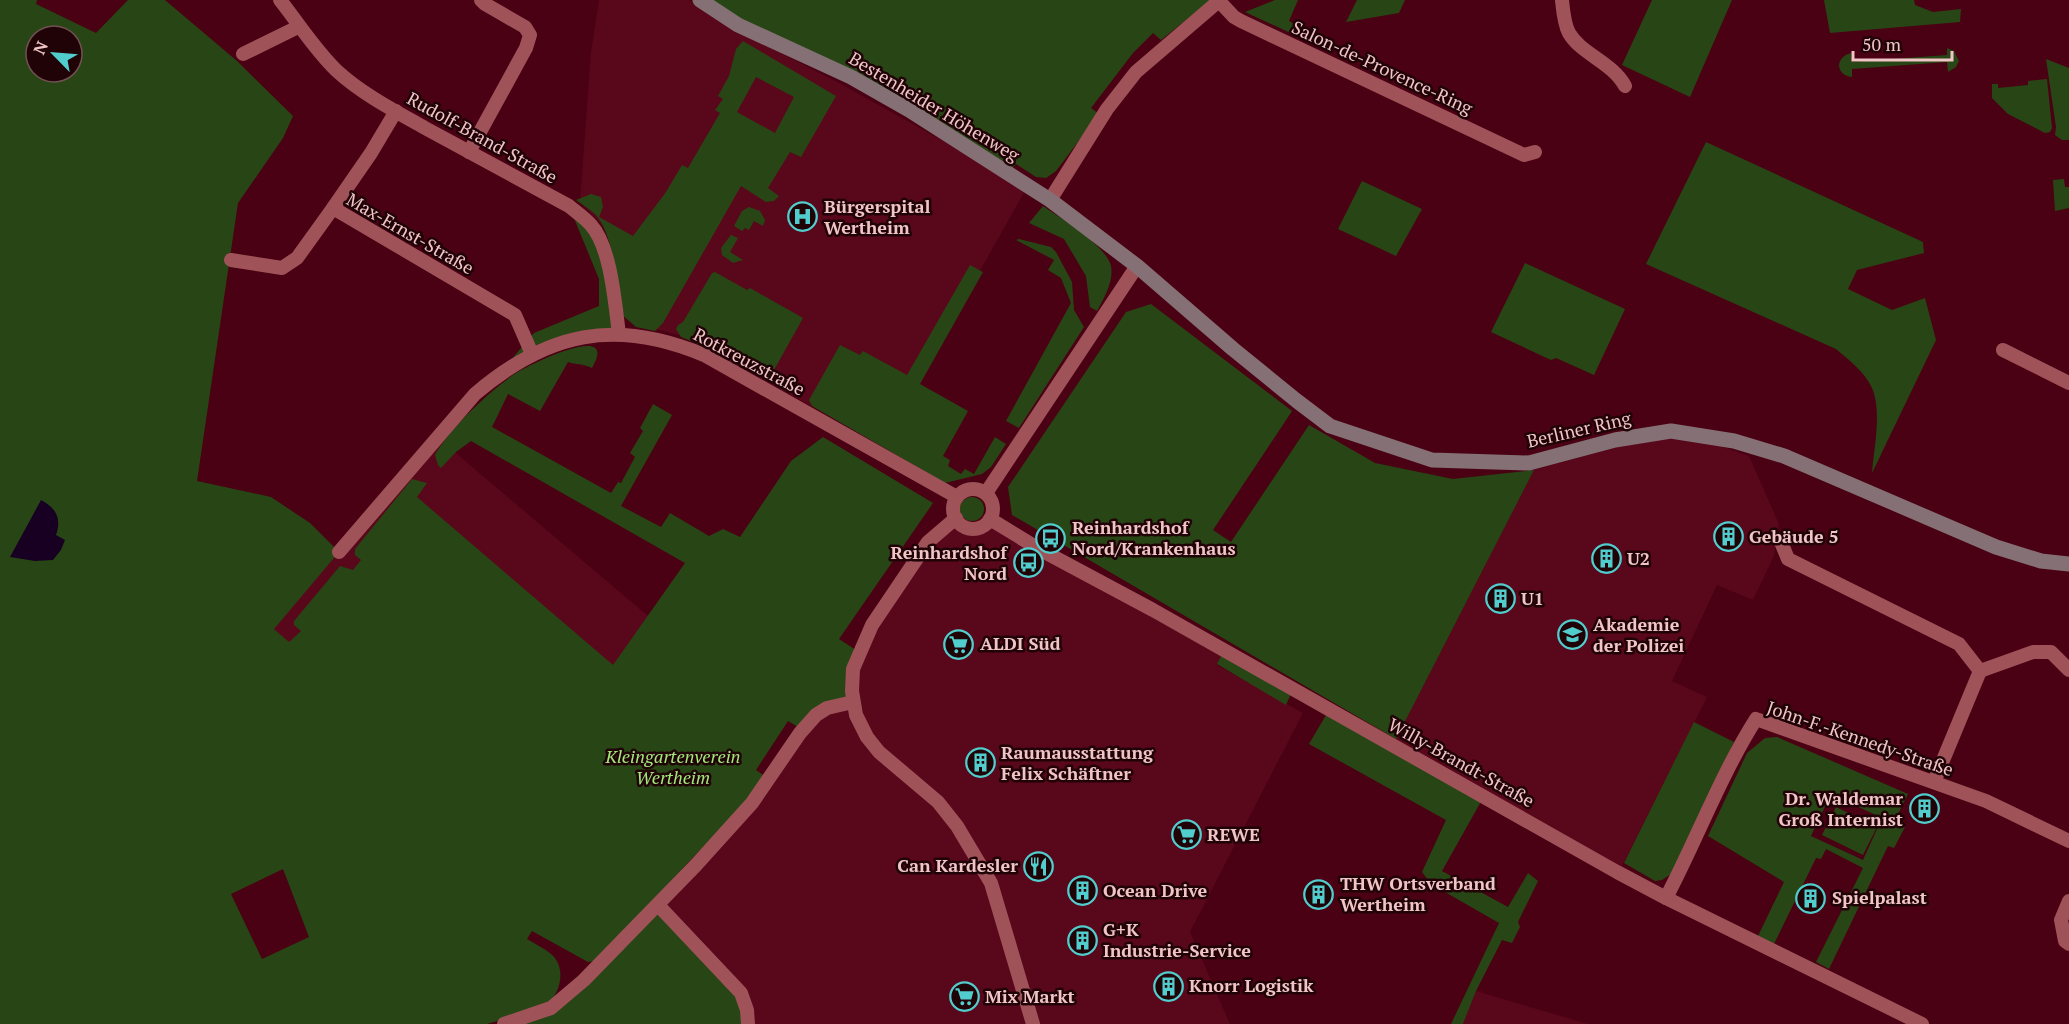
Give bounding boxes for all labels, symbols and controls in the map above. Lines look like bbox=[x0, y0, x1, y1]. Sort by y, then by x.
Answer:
street label: Salon-de-Provence-Ring bbox=[1288, 15, 1477, 120]
north arrow bbox=[24, 24, 84, 84]
scale bar bbox=[1853, 24, 1952, 62]
text: 50 m bbox=[1862, 32, 1902, 56]
text: N bbox=[28, 38, 53, 58]
street label: Bestenheider Höhenweg bbox=[845, 46, 1025, 167]
street label: Rudolf-Brand-Straße bbox=[403, 86, 562, 188]
street label: Max-Ernst-Straße bbox=[342, 187, 479, 279]
place label: Bürgerspital Wertheim bbox=[824, 194, 930, 239]
hospital icon: Bürgerspital Wertheim bbox=[787, 201, 819, 233]
street label: Rotkreuzstraße bbox=[690, 322, 809, 401]
street label: Berliner Ring bbox=[1524, 405, 1634, 453]
place label: Reinhardshof Nord/Krankenhaus bbox=[1072, 515, 1236, 560]
building icon: Gebäude 5 bbox=[1712, 521, 1744, 553]
bus stop icon: Reinhardshof Nord/Krankenhaus bbox=[1035, 522, 1067, 554]
place label: Gebäude 5 bbox=[1749, 524, 1839, 548]
place label: Reinhardshof Nord bbox=[891, 540, 1008, 585]
building icon: U2 bbox=[1590, 543, 1622, 575]
place label: U2 bbox=[1627, 546, 1650, 570]
bus stop icon: Reinhardshof Nord bbox=[1012, 547, 1044, 579]
building icon: U1 bbox=[1484, 583, 1516, 615]
place label: U1 bbox=[1521, 586, 1544, 610]
place label: Akademie der Polizei bbox=[1593, 612, 1684, 657]
school or university icon: Akademie der Polizei bbox=[1556, 619, 1588, 651]
supermarket icon: ALDI Süd bbox=[943, 628, 975, 660]
place label: ALDI Süd bbox=[980, 631, 1061, 655]
street label: John-F.-Kennedy-Straße bbox=[1764, 695, 1957, 781]
street label: Willy-Brandt-Straße bbox=[1384, 712, 1539, 812]
place label: Raumausstattung Felix Schäftner bbox=[1001, 740, 1154, 785]
park label: Kleingartenverein Wertheim bbox=[604, 744, 741, 789]
building icon: Raumausstattung Felix Schäftner bbox=[964, 747, 996, 779]
place label: Dr. Waldemar Groß Internist bbox=[1779, 786, 1903, 831]
building icon: Dr. Waldemar Groß Internist bbox=[1908, 793, 1940, 825]
supermarket icon: REWE bbox=[1170, 819, 1202, 851]
place label: REWE bbox=[1207, 822, 1260, 846]
restaurant icon: Can Kardesler bbox=[1023, 850, 1055, 882]
place label: Can Kardesler bbox=[897, 853, 1018, 877]
place label: THW Ortsverband Wertheim bbox=[1340, 871, 1496, 916]
building icon: Ocean Drive bbox=[1066, 875, 1098, 907]
place label: Ocean Drive bbox=[1103, 878, 1208, 902]
building icon: THW Ortsverband Wertheim bbox=[1303, 878, 1335, 910]
building icon: Spielpalast bbox=[1795, 882, 1827, 914]
place label: Spielpalast bbox=[1832, 885, 1927, 909]
place label: G+K Industrie-Service bbox=[1103, 917, 1251, 962]
building icon: G+K Industrie-Service bbox=[1066, 924, 1098, 956]
building icon: Knorr Logistik bbox=[1152, 970, 1184, 1002]
place label: Knorr Logistik bbox=[1189, 973, 1314, 997]
supermarket icon: Mix Markt bbox=[948, 981, 980, 1013]
place label: Mix Markt bbox=[985, 984, 1075, 1008]

